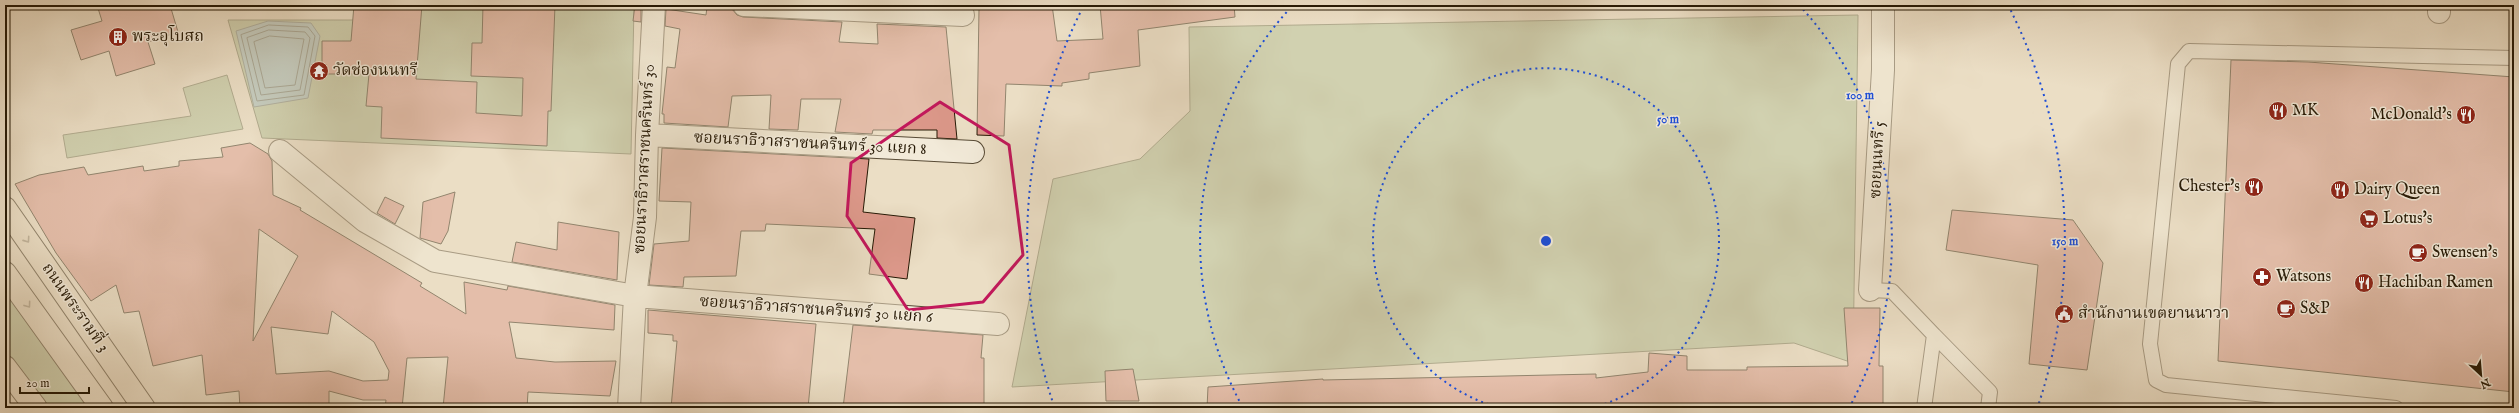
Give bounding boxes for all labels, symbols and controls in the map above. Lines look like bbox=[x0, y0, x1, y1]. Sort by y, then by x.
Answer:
place label: พระอุโบสถ bbox=[132, 25, 204, 47]
building icon: พระอุโบสถ bbox=[107, 26, 129, 48]
temple icon: วัดช่องนนทรี bbox=[308, 60, 330, 82]
place label: วัดช่องนนทรี bbox=[333, 61, 418, 81]
street label: ซอยนราธิวาสราชนครินทร์ 30 bbox=[629, 63, 660, 254]
text: 100 m bbox=[1846, 88, 1875, 103]
restaurant icon: MK bbox=[2267, 100, 2289, 122]
place label: MK bbox=[2292, 101, 2319, 121]
restaurant icon: McDonald's bbox=[2455, 104, 2477, 126]
place label: McDonald's bbox=[2371, 105, 2452, 125]
text: 50 m bbox=[1657, 112, 1680, 127]
street label: ซอยนนทรี 5 bbox=[1866, 121, 1890, 199]
street label: ซอยนราธิวาสราชนครินทร์ 30 แยก 8 bbox=[693, 127, 927, 160]
restaurant icon: Chester's bbox=[2243, 176, 2265, 198]
place label: Chester's bbox=[2178, 177, 2240, 197]
restaurant icon: Dairy Queen bbox=[2329, 179, 2351, 201]
place label: Dairy Queen bbox=[2354, 180, 2440, 200]
supermarket icon: Lotus's bbox=[2358, 208, 2380, 230]
place label: Lotus's bbox=[2383, 209, 2433, 229]
centre of rings bbox=[1539, 234, 1553, 248]
text: 150 m bbox=[2052, 234, 2079, 249]
one-way arrow bbox=[22, 236, 30, 243]
cafe icon: Swensen's bbox=[2407, 242, 2429, 264]
place label: Swensen's bbox=[2432, 243, 2498, 263]
street label: ถนนพระรามที่ 3 bbox=[37, 258, 116, 356]
pharmacy icon: Watsons bbox=[2251, 266, 2273, 288]
place label: Watsons bbox=[2276, 267, 2331, 287]
restaurant icon: Hachiban Ramen bbox=[2353, 272, 2375, 294]
place label: Hachiban Ramen bbox=[2378, 273, 2493, 293]
street label: ซอยนราธิวาสราชนครินทร์ 30 แยก 6 bbox=[699, 291, 933, 328]
cafe icon: S&P bbox=[2275, 298, 2297, 320]
place label: S&P bbox=[2300, 299, 2329, 319]
one-way arrow bbox=[23, 301, 30, 308]
public building icon: สำนักงานเขตยานนาวา bbox=[2053, 303, 2075, 325]
place label: สำนักงานเขตยานนาวา bbox=[2078, 304, 2229, 324]
north arrow bbox=[2461, 355, 2501, 395]
scale bar bbox=[20, 369, 89, 395]
text: N bbox=[2477, 374, 2493, 392]
text: 20 m bbox=[26, 376, 49, 391]

